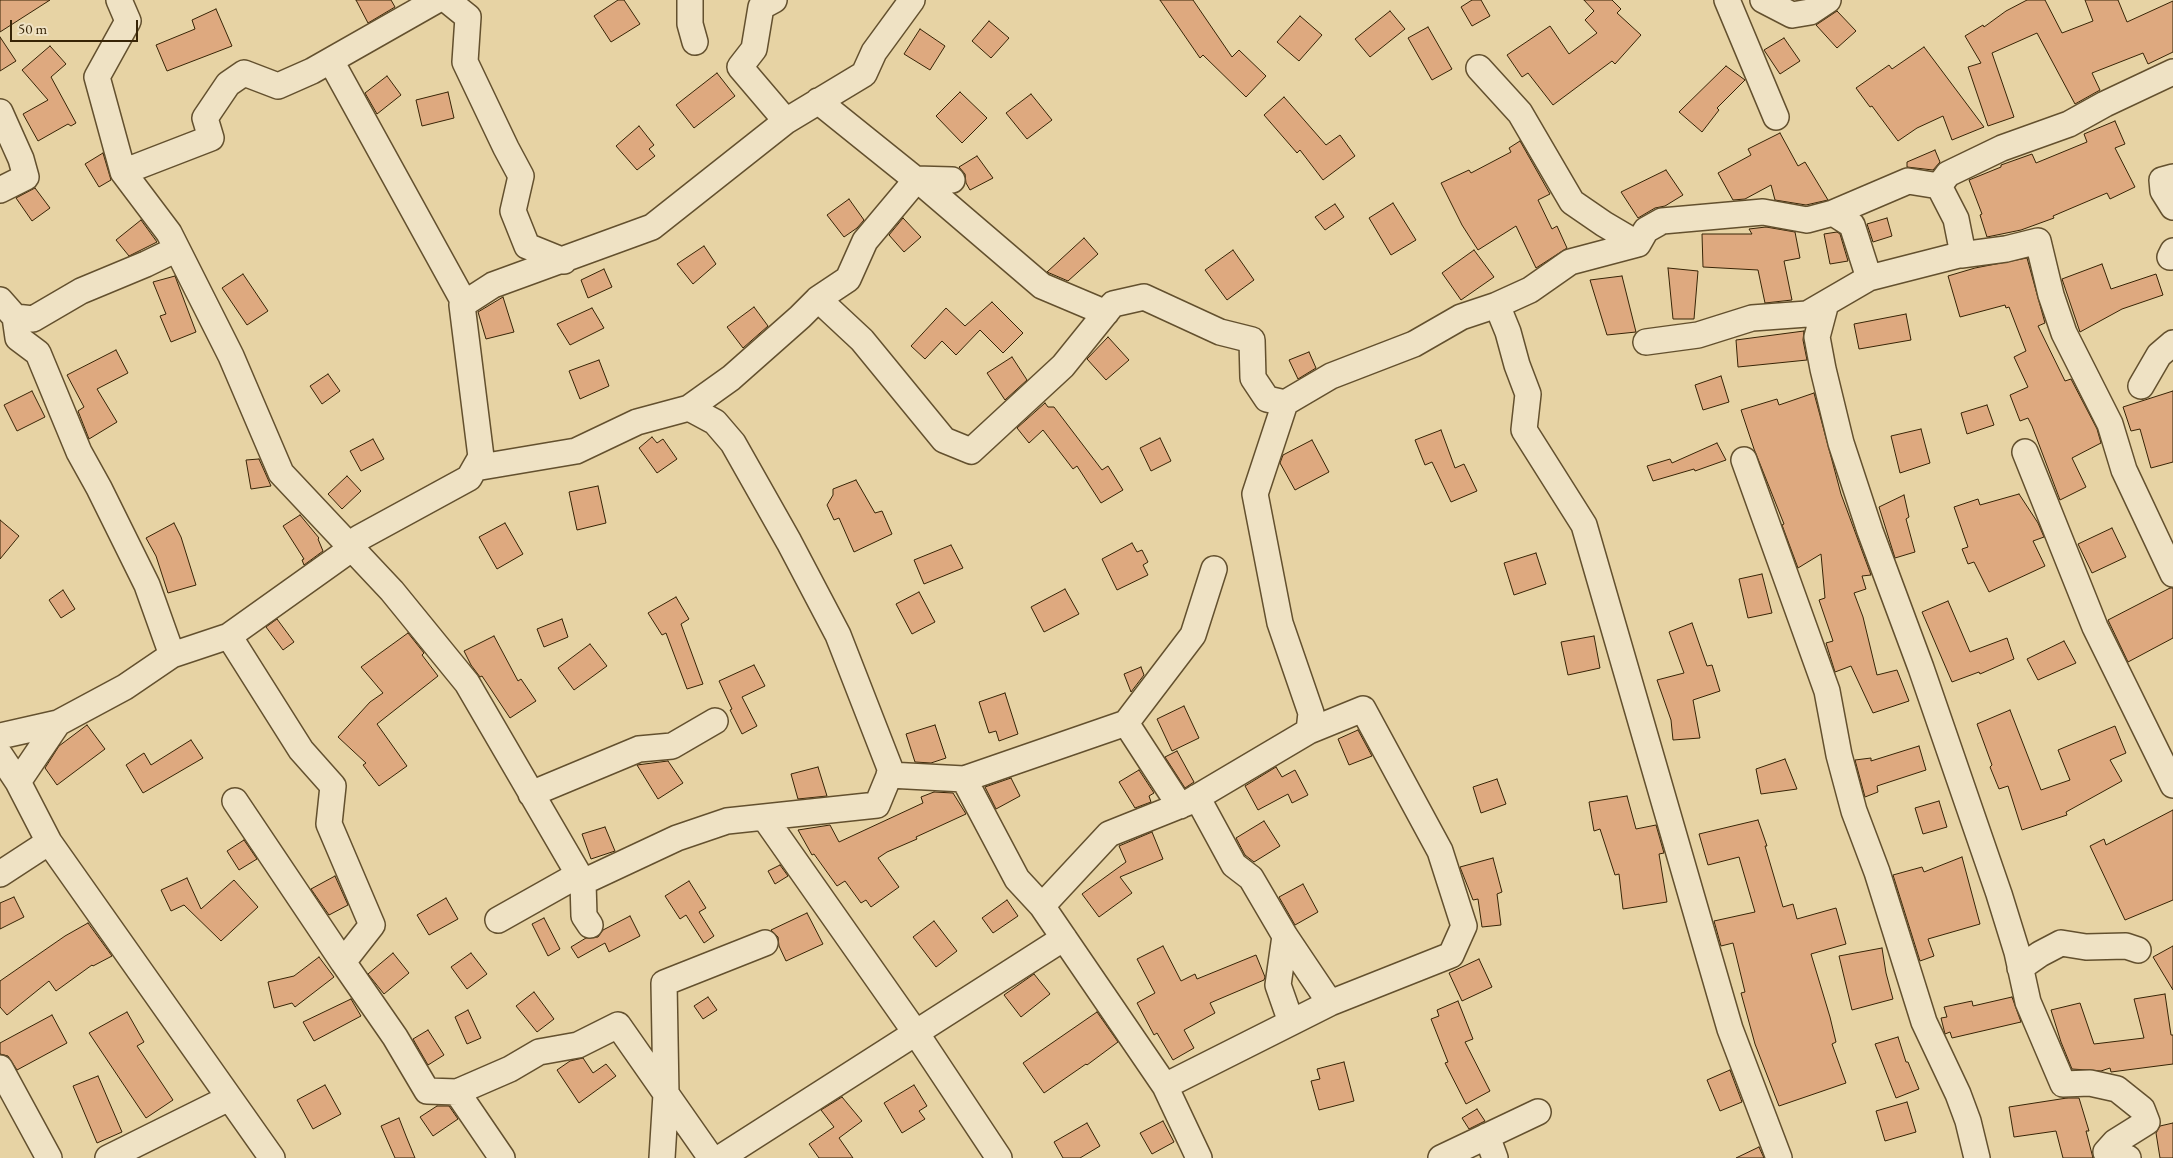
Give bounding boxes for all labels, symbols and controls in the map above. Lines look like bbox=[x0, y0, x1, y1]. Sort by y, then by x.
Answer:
scale bar bbox=[12, 10, 140, 42]
text: 50 m bbox=[18, 19, 47, 38]

